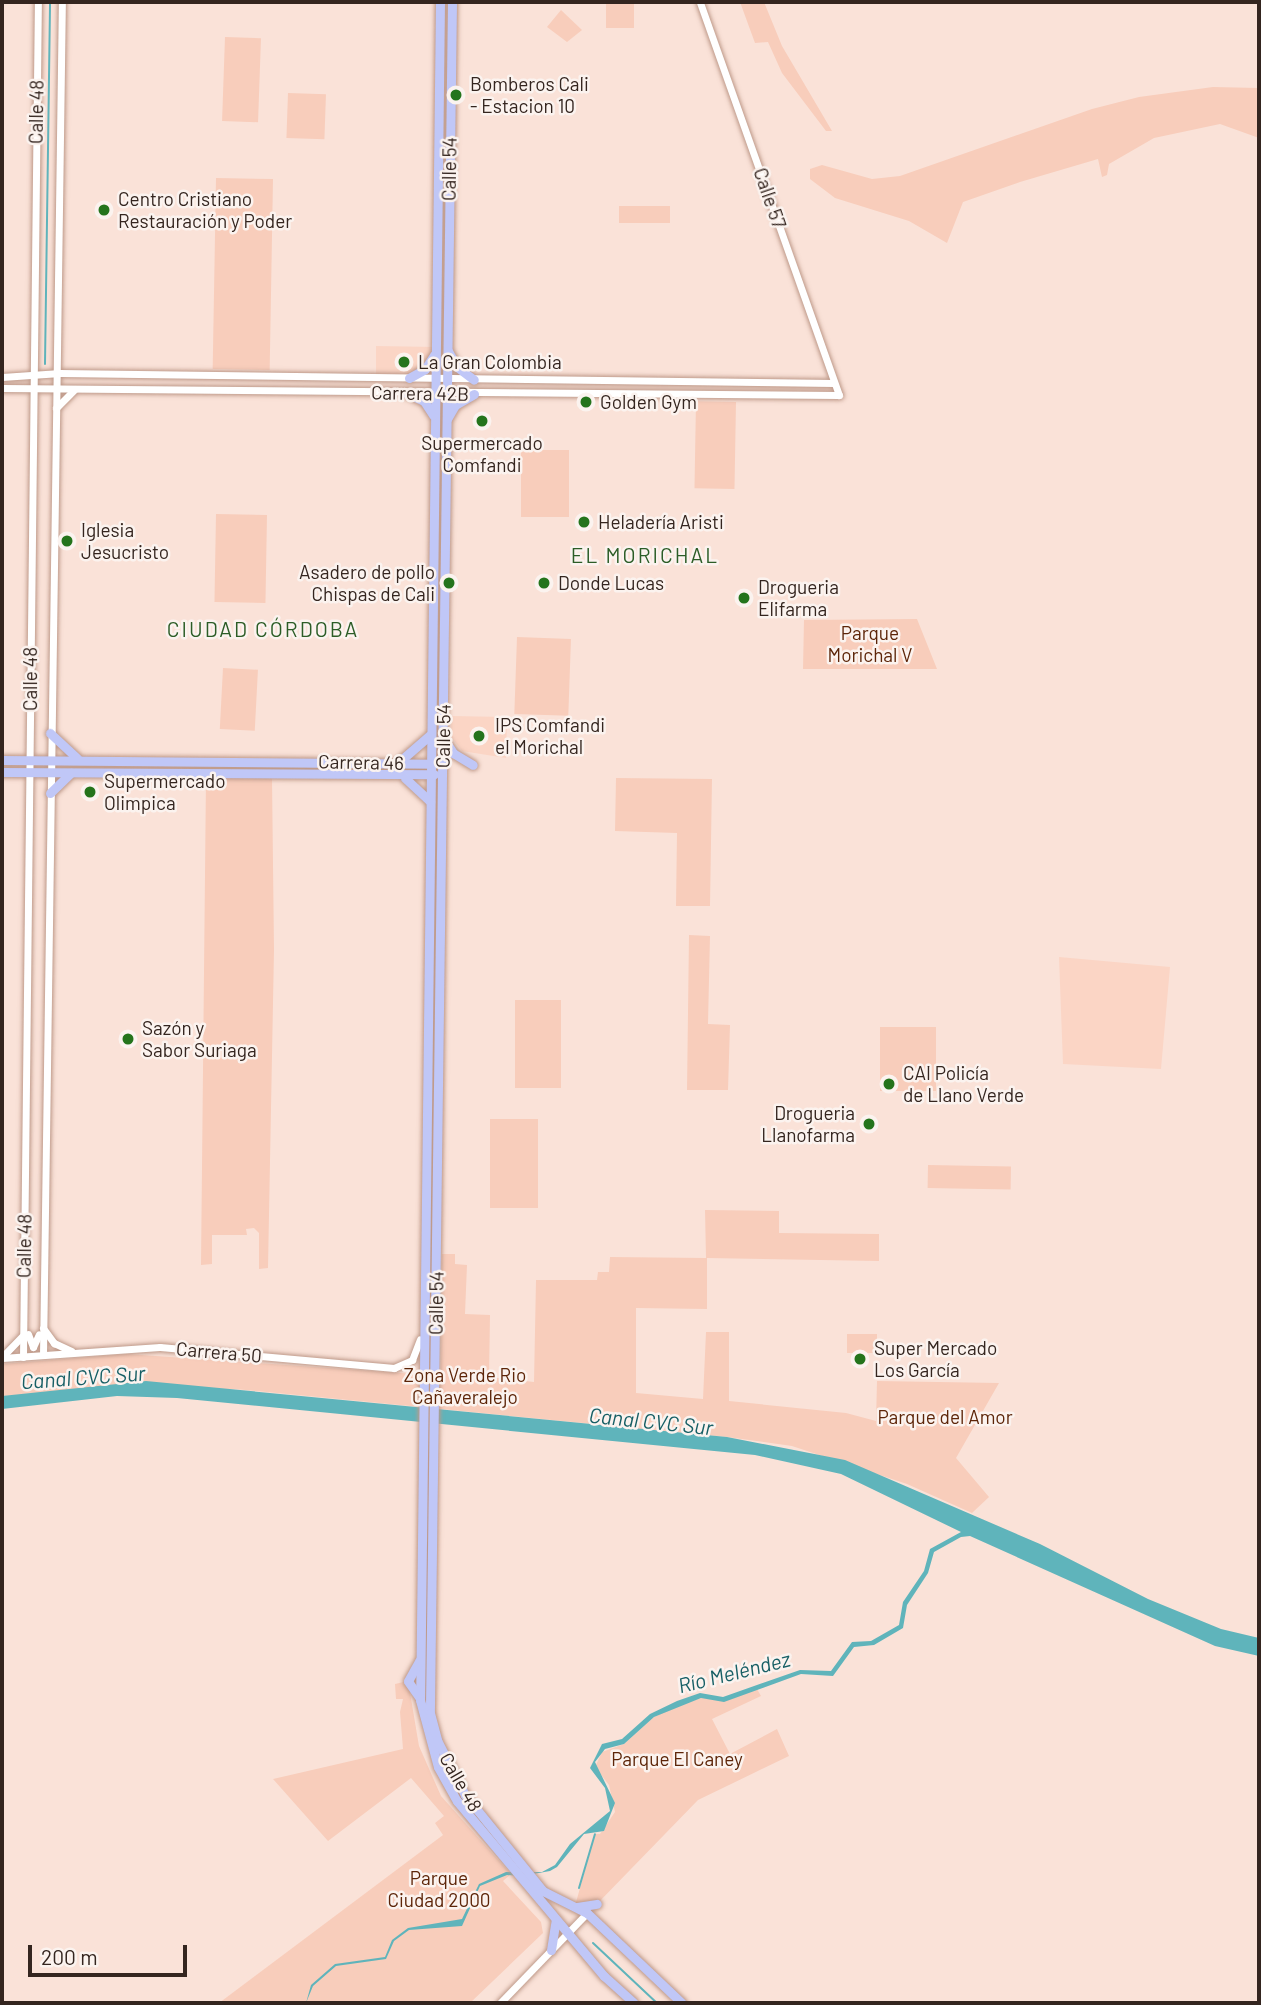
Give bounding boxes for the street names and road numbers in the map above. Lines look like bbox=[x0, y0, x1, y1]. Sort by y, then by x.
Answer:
street label: Calle 48 bbox=[24, 80, 48, 144]
street label: Calle 54 bbox=[437, 137, 461, 201]
street label: Calle 57 bbox=[749, 165, 791, 231]
street label: Carrera 42B bbox=[371, 381, 469, 405]
street label: Calle 48 bbox=[19, 647, 41, 711]
street label: Calle 54 bbox=[431, 704, 455, 768]
street label: Carrera 46 bbox=[318, 750, 404, 774]
street label: Calle 48 bbox=[12, 1214, 36, 1278]
street label: Calle 54 bbox=[424, 1271, 448, 1335]
street label: Carrera 50 bbox=[175, 1337, 263, 1367]
street label: Calle 48 bbox=[435, 1749, 487, 1815]

